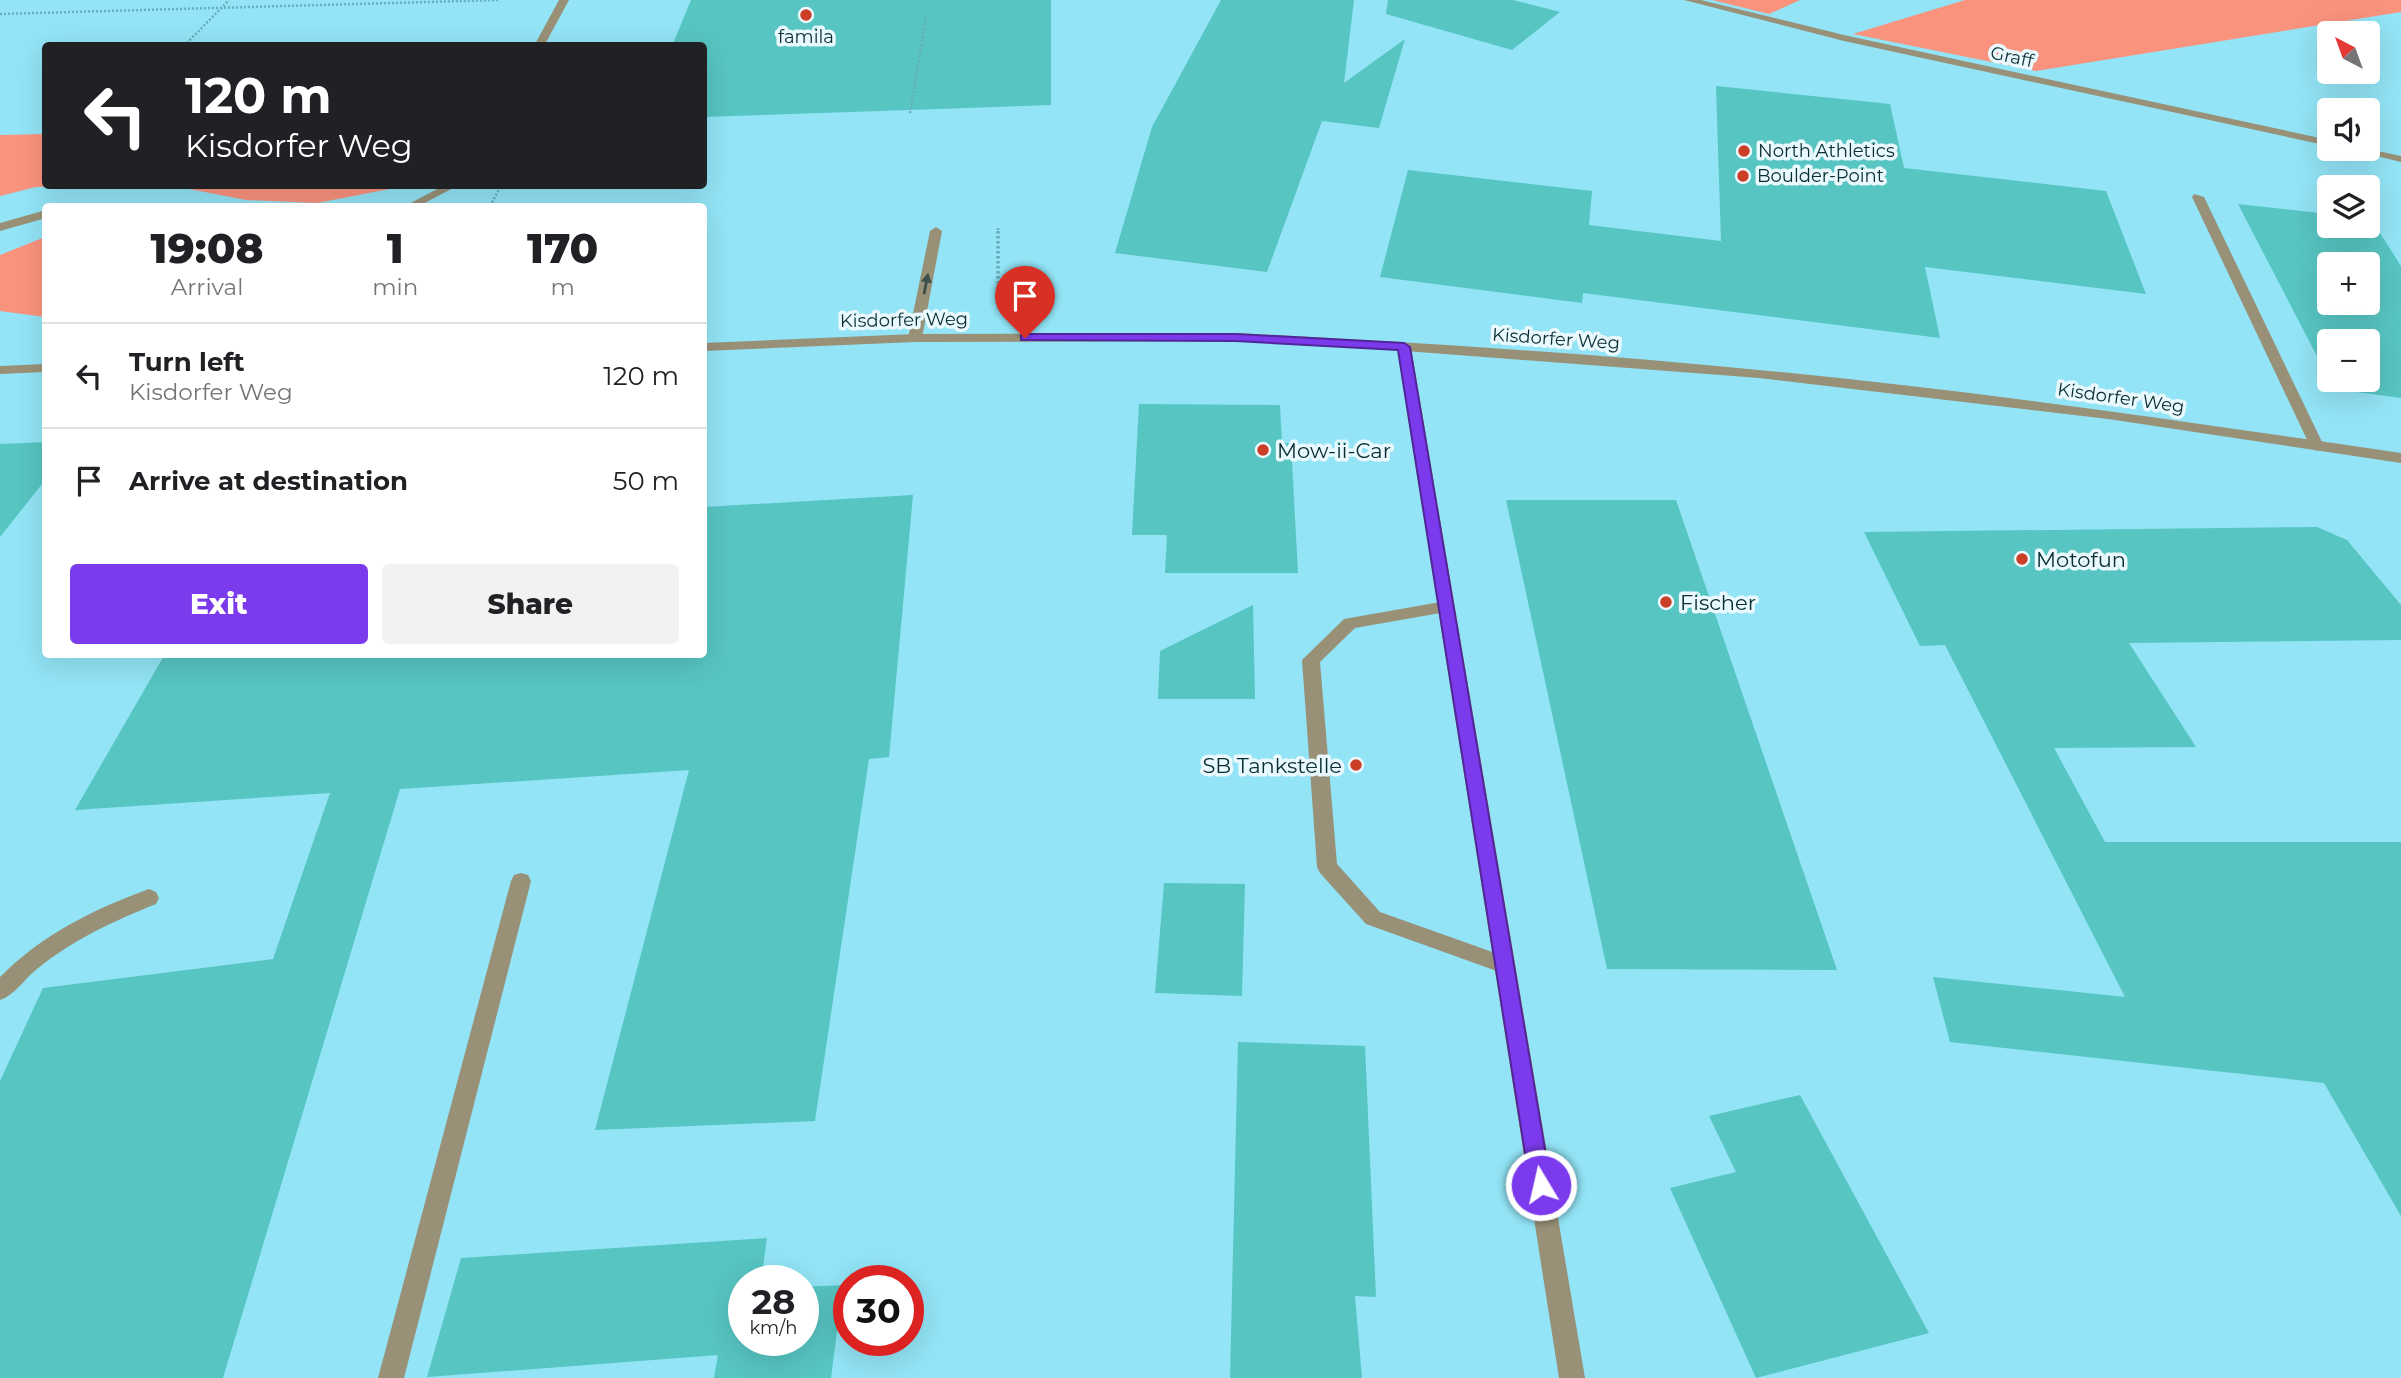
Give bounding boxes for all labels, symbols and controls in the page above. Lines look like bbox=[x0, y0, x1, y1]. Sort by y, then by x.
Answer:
marker: famila bbox=[798, 7, 814, 23]
north arrow bbox=[2317, 21, 2380, 84]
map controls bbox=[2317, 21, 2380, 392]
place label: famila bbox=[778, 26, 834, 48]
street label: Graff bbox=[1989, 42, 2036, 72]
text: 120 m bbox=[185, 66, 332, 125]
icon: left bbox=[70, 70, 161, 161]
button: sound bbox=[2317, 98, 2380, 161]
text: Kisdorfer Weg bbox=[185, 126, 413, 165]
place label: North Athletics bbox=[1758, 140, 1895, 162]
marker: North Athletics bbox=[1736, 143, 1752, 159]
place label: Boulder-Point bbox=[1757, 165, 1884, 187]
marker: Boulder-Point bbox=[1735, 168, 1751, 184]
button: layers bbox=[2317, 175, 2380, 238]
text: 19:08 bbox=[151, 222, 264, 274]
text: 1 bbox=[387, 222, 404, 274]
text: 170 bbox=[527, 222, 598, 274]
button: + bbox=[2317, 252, 2380, 315]
pin bbox=[995, 266, 1055, 338]
text: Arrival bbox=[171, 273, 243, 301]
text: min bbox=[372, 273, 418, 301]
text: m bbox=[550, 273, 575, 301]
one-way arrow bbox=[920, 273, 931, 295]
icon: arrive bbox=[1006, 277, 1044, 315]
street label: Kisdorfer Weg bbox=[840, 308, 968, 332]
street label: Kisdorfer Weg bbox=[1491, 324, 1621, 354]
button: − bbox=[2317, 329, 2380, 392]
text: Turn left bbox=[129, 346, 245, 378]
icon: left bbox=[70, 357, 108, 395]
text: 120 m bbox=[603, 360, 679, 392]
text: Kisdorfer Weg bbox=[129, 378, 293, 406]
street label: Kisdorfer Weg bbox=[2056, 378, 2186, 418]
place label: Mow-ii-Car bbox=[1277, 438, 1391, 463]
marker: Mow-ii-Car bbox=[1255, 442, 1271, 458]
icon: arrive bbox=[70, 462, 108, 500]
text: Arrive at destination bbox=[129, 465, 408, 497]
text: 50 m bbox=[613, 465, 679, 497]
place label: Motofun bbox=[2036, 547, 2126, 572]
marker: Motofun bbox=[2014, 551, 2030, 567]
button: Exit bbox=[70, 564, 368, 644]
button: Share bbox=[382, 564, 679, 644]
place label: Fischer bbox=[1680, 590, 1756, 615]
marker: Fischer bbox=[1658, 594, 1674, 610]
place label: SB Tankstelle bbox=[1202, 753, 1342, 778]
marker: SB Tankstelle bbox=[1348, 757, 1364, 773]
position arrow bbox=[1504, 1148, 1578, 1222]
speed limit sign: 30 bbox=[833, 1265, 924, 1356]
text: 28 bbox=[752, 1280, 795, 1323]
text: km/h bbox=[749, 1317, 798, 1339]

